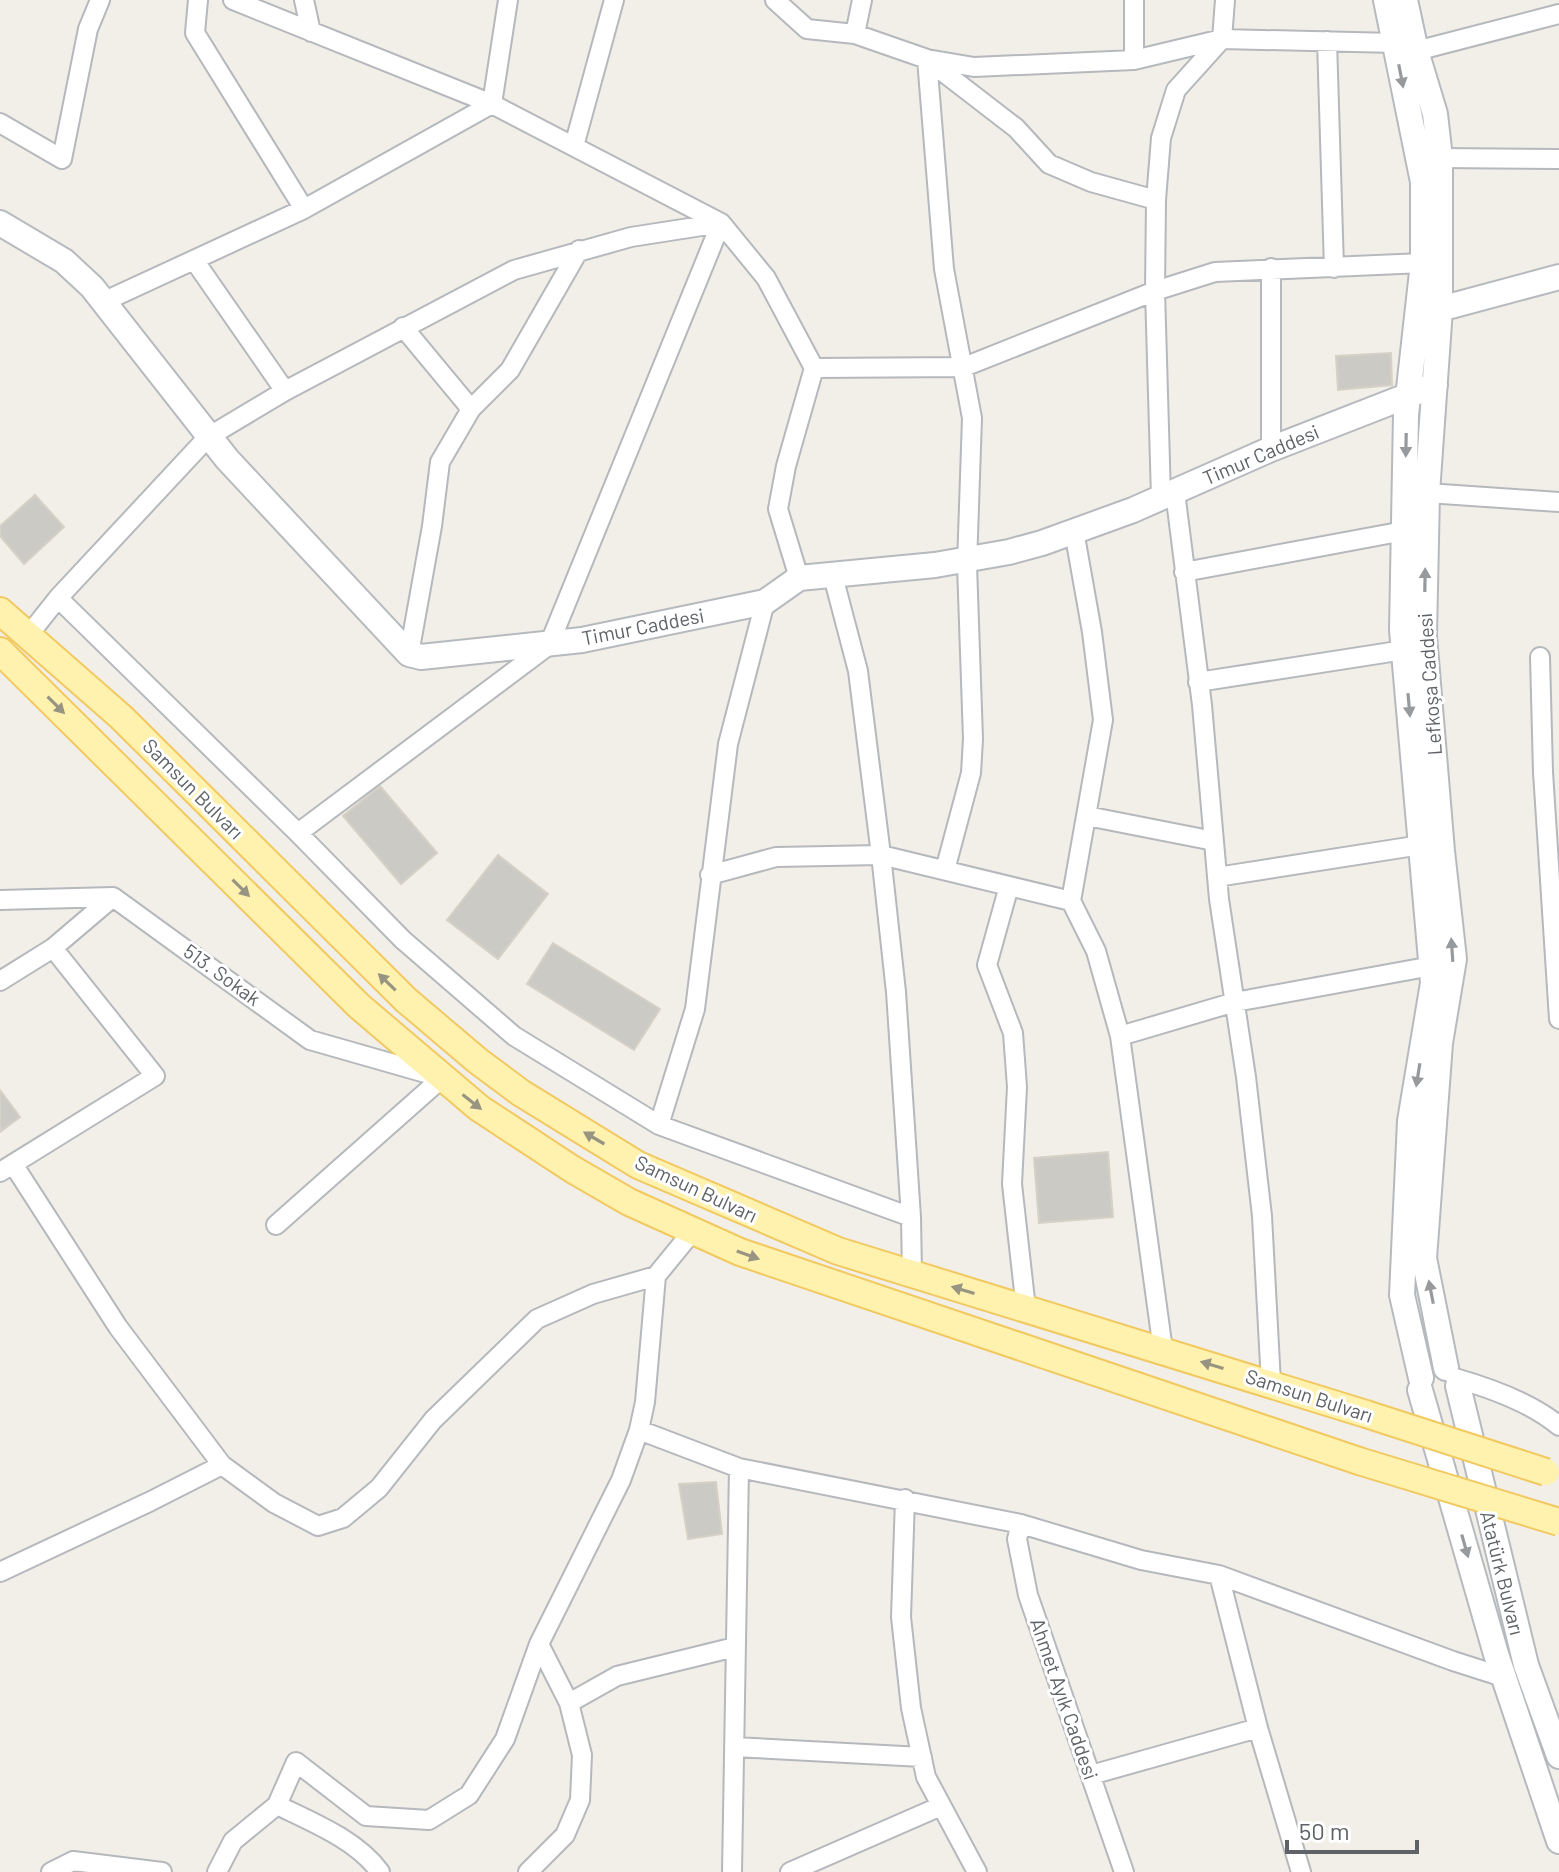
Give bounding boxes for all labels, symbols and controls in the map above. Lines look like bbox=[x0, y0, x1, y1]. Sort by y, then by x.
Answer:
one-way arrow bbox=[1396, 64, 1408, 89]
street label: Timur Caddesi bbox=[1199, 419, 1322, 489]
one-way arrow bbox=[1399, 433, 1412, 458]
one-way arrow bbox=[1419, 567, 1431, 592]
street label: Timur Caddesi bbox=[580, 602, 706, 650]
street label: Lefkoşa Caddesi bbox=[1412, 612, 1446, 756]
one-way arrow bbox=[1403, 693, 1416, 718]
one-way arrow bbox=[46, 695, 65, 713]
street label: Samsun Bulvarı bbox=[139, 733, 249, 843]
one-way arrow bbox=[231, 878, 250, 897]
one-way arrow bbox=[1445, 937, 1458, 962]
street label: 513. Sokak bbox=[179, 938, 266, 1010]
one-way arrow bbox=[378, 973, 397, 991]
one-way arrow bbox=[1411, 1063, 1424, 1088]
one-way arrow bbox=[462, 1094, 483, 1111]
one-way arrow bbox=[583, 1131, 605, 1145]
street label: Samsun Bulvarı bbox=[631, 1149, 761, 1227]
one-way arrow bbox=[736, 1249, 760, 1261]
one-way arrow bbox=[1424, 1279, 1436, 1304]
one-way arrow bbox=[950, 1284, 974, 1296]
one-way arrow bbox=[1199, 1358, 1223, 1371]
street label: Samsun Bulvarı bbox=[1243, 1363, 1376, 1427]
street label: Atatürk Bulvarı bbox=[1476, 1508, 1530, 1637]
one-way arrow bbox=[1459, 1534, 1472, 1558]
street label: Ahmet Ayık Caddesi bbox=[1026, 1615, 1104, 1783]
scale bar bbox=[1287, 1804, 1417, 1854]
text: 50 m bbox=[1299, 1816, 1350, 1845]

